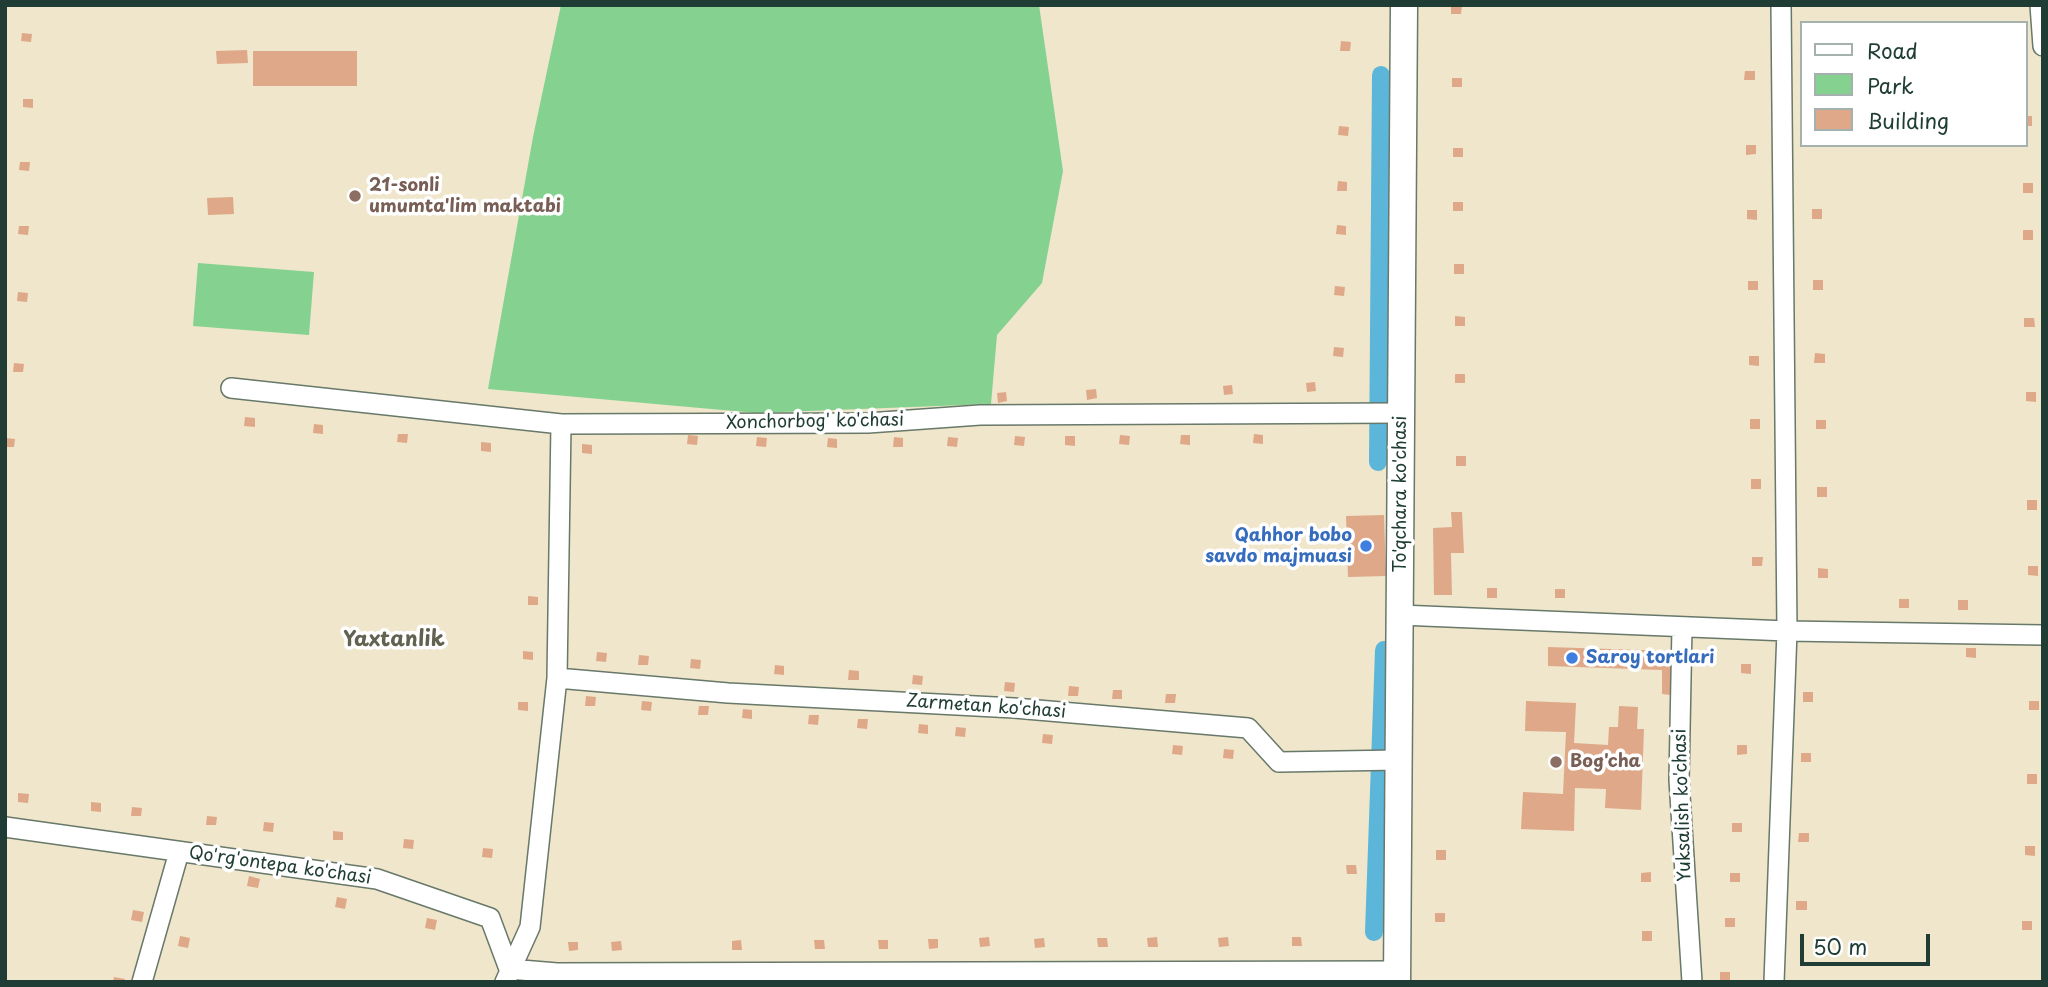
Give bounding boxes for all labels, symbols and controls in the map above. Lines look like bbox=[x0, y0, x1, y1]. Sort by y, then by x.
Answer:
legend bbox=[1800, 21, 2027, 147]
text: Road bbox=[1867, 34, 1918, 66]
text: Park bbox=[1867, 69, 1914, 101]
text: Building bbox=[1867, 104, 1949, 136]
place label: 21-sonli umumta'lim maktabi bbox=[369, 175, 561, 218]
marker: 21-sonli umumta'lim maktabi bbox=[347, 188, 363, 204]
street label: Xonchorbog' ko'chasi bbox=[726, 410, 904, 434]
street label: To'qchara ko'chasi bbox=[1390, 415, 1412, 573]
place label: Qahhor bobo savdo majmuasi bbox=[1205, 525, 1352, 568]
marker: Qahhor bobo savdo majmuasi bbox=[1358, 538, 1374, 554]
district label: Yaxtanlik bbox=[343, 627, 445, 653]
place label: Saroy tortlari bbox=[1586, 647, 1714, 669]
marker: Saroy tortlari bbox=[1564, 650, 1580, 666]
street label: Zarmetan ko'chasi bbox=[905, 691, 1067, 723]
street label: Yuksalish ko'chasi bbox=[1670, 728, 1696, 882]
place label: Bog'cha bbox=[1570, 751, 1641, 773]
marker: Bog'cha bbox=[1548, 754, 1564, 770]
street label: Qo'rg'ontepa ko'chasi bbox=[187, 842, 373, 890]
scale bar bbox=[1803, 920, 1932, 964]
text: 50 m bbox=[1813, 930, 1867, 962]

